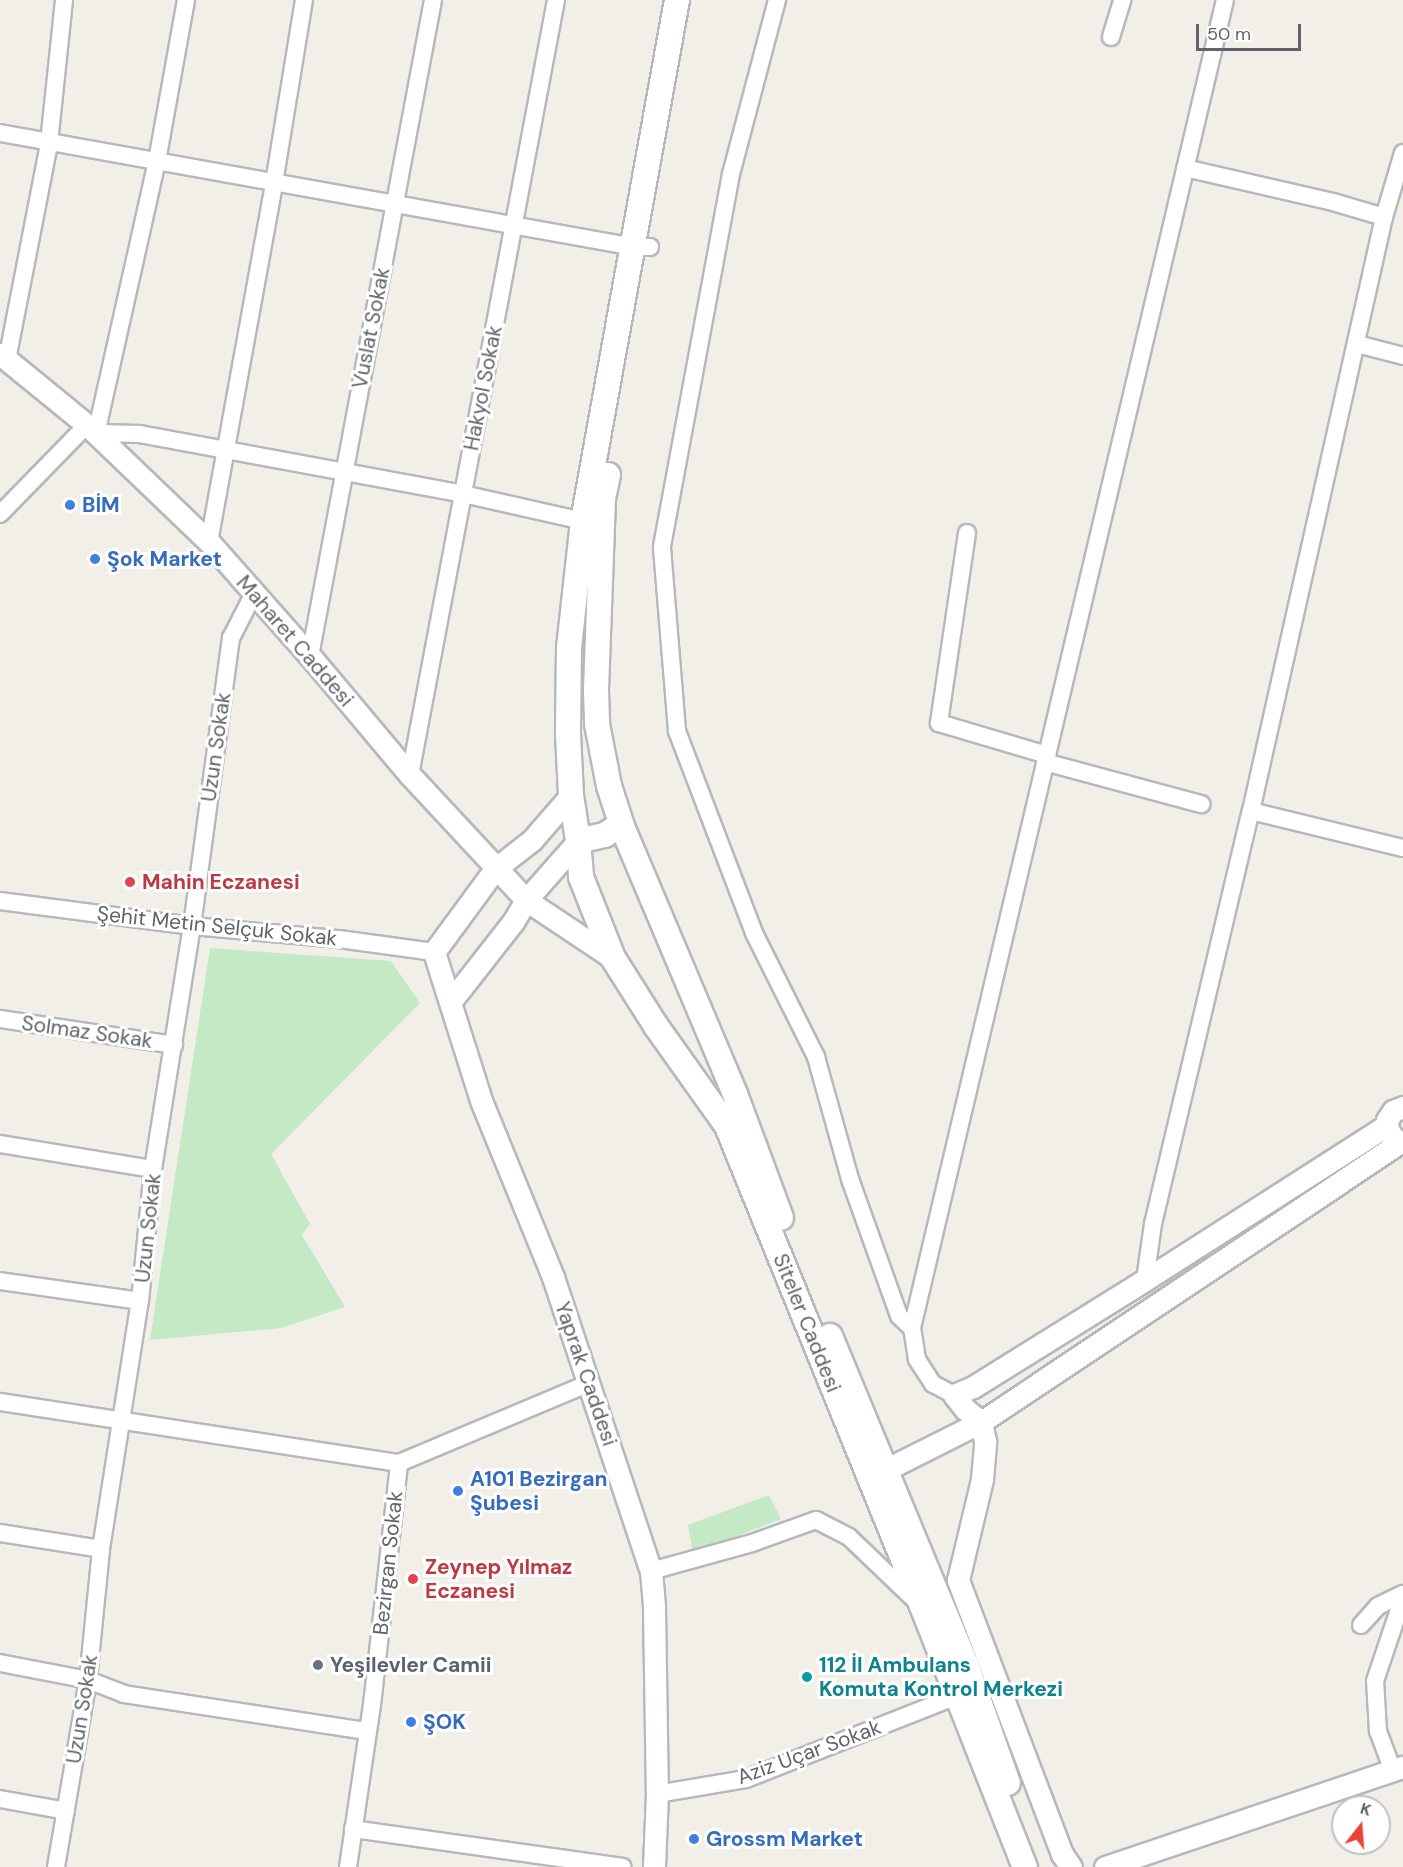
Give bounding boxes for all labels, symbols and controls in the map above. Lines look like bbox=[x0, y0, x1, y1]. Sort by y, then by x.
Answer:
scale bar bbox=[1199, 12, 1304, 50]
text: 50 m bbox=[1207, 22, 1251, 46]
street label: Vuslat Sokak bbox=[347, 265, 395, 391]
street label: Hakyol Sokak bbox=[459, 323, 507, 453]
place label: BİM bbox=[82, 492, 120, 518]
marker: BİM bbox=[63, 498, 77, 512]
place label: Şok Market bbox=[107, 546, 222, 572]
marker: Şok Market bbox=[88, 552, 102, 566]
street label: Maharet Caddesi bbox=[231, 570, 359, 712]
street label: Uzun Sokak bbox=[196, 691, 236, 803]
place label: Mahin Eczanesi bbox=[142, 869, 300, 895]
marker: Mahin Eczanesi bbox=[123, 875, 137, 889]
street label: Şehit Metin Selçuk Sokak bbox=[96, 901, 338, 951]
street label: Solmaz Sokak bbox=[20, 1010, 154, 1054]
street label: Uzun Sokak bbox=[130, 1172, 166, 1284]
street label: Siteler Caddesi bbox=[768, 1250, 846, 1396]
street label: Yaprak Caddesi bbox=[550, 1299, 622, 1449]
place label: A101 Bezirgan Şubesi bbox=[470, 1466, 607, 1516]
marker: A101 Bezirgan Şubesi bbox=[451, 1484, 465, 1498]
street label: Bezirgan Sokak bbox=[368, 1490, 408, 1636]
place label: Zeynep Yılmaz Eczanesi bbox=[425, 1554, 572, 1604]
marker: Zeynep Yılmaz Eczanesi bbox=[406, 1572, 420, 1586]
place label: Yeşilevler Camii bbox=[330, 1652, 492, 1678]
place label: 112 İl Ambulans Komuta Kontrol Merkezi bbox=[819, 1652, 1063, 1702]
street label: Uzun Sokak bbox=[61, 1653, 103, 1765]
marker: Yeşilevler Camii bbox=[311, 1658, 325, 1672]
marker: 112 İl Ambulans Komuta Kontrol Merkezi bbox=[800, 1670, 814, 1684]
place label: ŞOK bbox=[423, 1709, 466, 1735]
street label: Aziz Uçar Sokak bbox=[734, 1714, 884, 1790]
marker: ŞOK bbox=[404, 1715, 418, 1729]
north arrow bbox=[1331, 1795, 1391, 1855]
text: K bbox=[1358, 1798, 1374, 1821]
place label: Grossm Market bbox=[706, 1826, 863, 1852]
marker: Grossm Market bbox=[687, 1832, 701, 1846]

